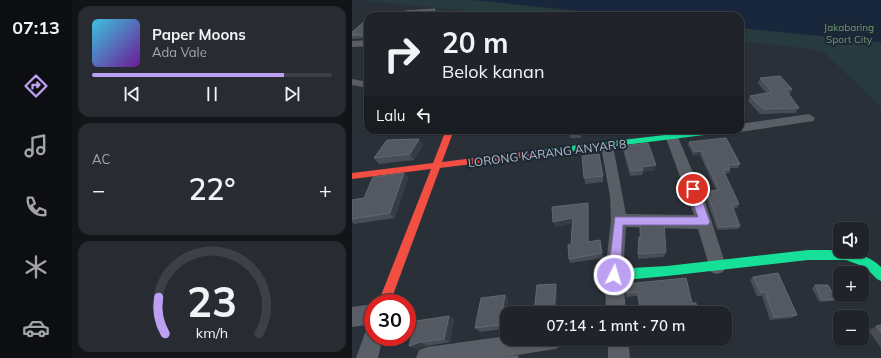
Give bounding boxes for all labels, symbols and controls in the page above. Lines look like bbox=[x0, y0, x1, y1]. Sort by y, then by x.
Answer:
text: 07:13 bbox=[12, 16, 60, 39]
park label: Jakabaring Sport City bbox=[824, 21, 874, 46]
text: Paper Moons bbox=[152, 25, 246, 44]
text: 20 m bbox=[442, 25, 508, 60]
icon: right bbox=[376, 28, 428, 80]
text: Ada Vale bbox=[152, 44, 207, 60]
text: Belok kanan bbox=[442, 60, 544, 83]
icon: directions bbox=[22, 72, 50, 100]
icon: previous bbox=[121, 83, 143, 105]
icon: pause bbox=[201, 83, 223, 105]
icon: next bbox=[281, 83, 303, 105]
icon: left bbox=[413, 104, 435, 126]
text: Lalu bbox=[376, 106, 405, 125]
icon: music bbox=[22, 132, 50, 160]
street label: LORONG KARANG ANYAR 8 bbox=[467, 136, 627, 170]
text: AC bbox=[92, 151, 110, 167]
text: 22° bbox=[188, 170, 236, 208]
pin bbox=[676, 172, 710, 206]
text: − bbox=[92, 176, 105, 204]
text: + bbox=[319, 176, 332, 204]
icon: arrive bbox=[682, 178, 704, 200]
icon: phone bbox=[22, 193, 50, 221]
map controls bbox=[833, 222, 869, 346]
button: sound bbox=[833, 222, 869, 258]
icon: climate bbox=[22, 253, 50, 281]
position arrow bbox=[593, 254, 635, 296]
button: + bbox=[833, 266, 869, 302]
text: 23 bbox=[187, 275, 237, 327]
speed limit sign: 30 bbox=[364, 294, 416, 346]
button: − bbox=[833, 310, 869, 346]
icon: car bbox=[22, 314, 50, 342]
text: 07:14 · 1 mnt · 70 m bbox=[547, 316, 685, 335]
text: km/h bbox=[196, 324, 228, 342]

